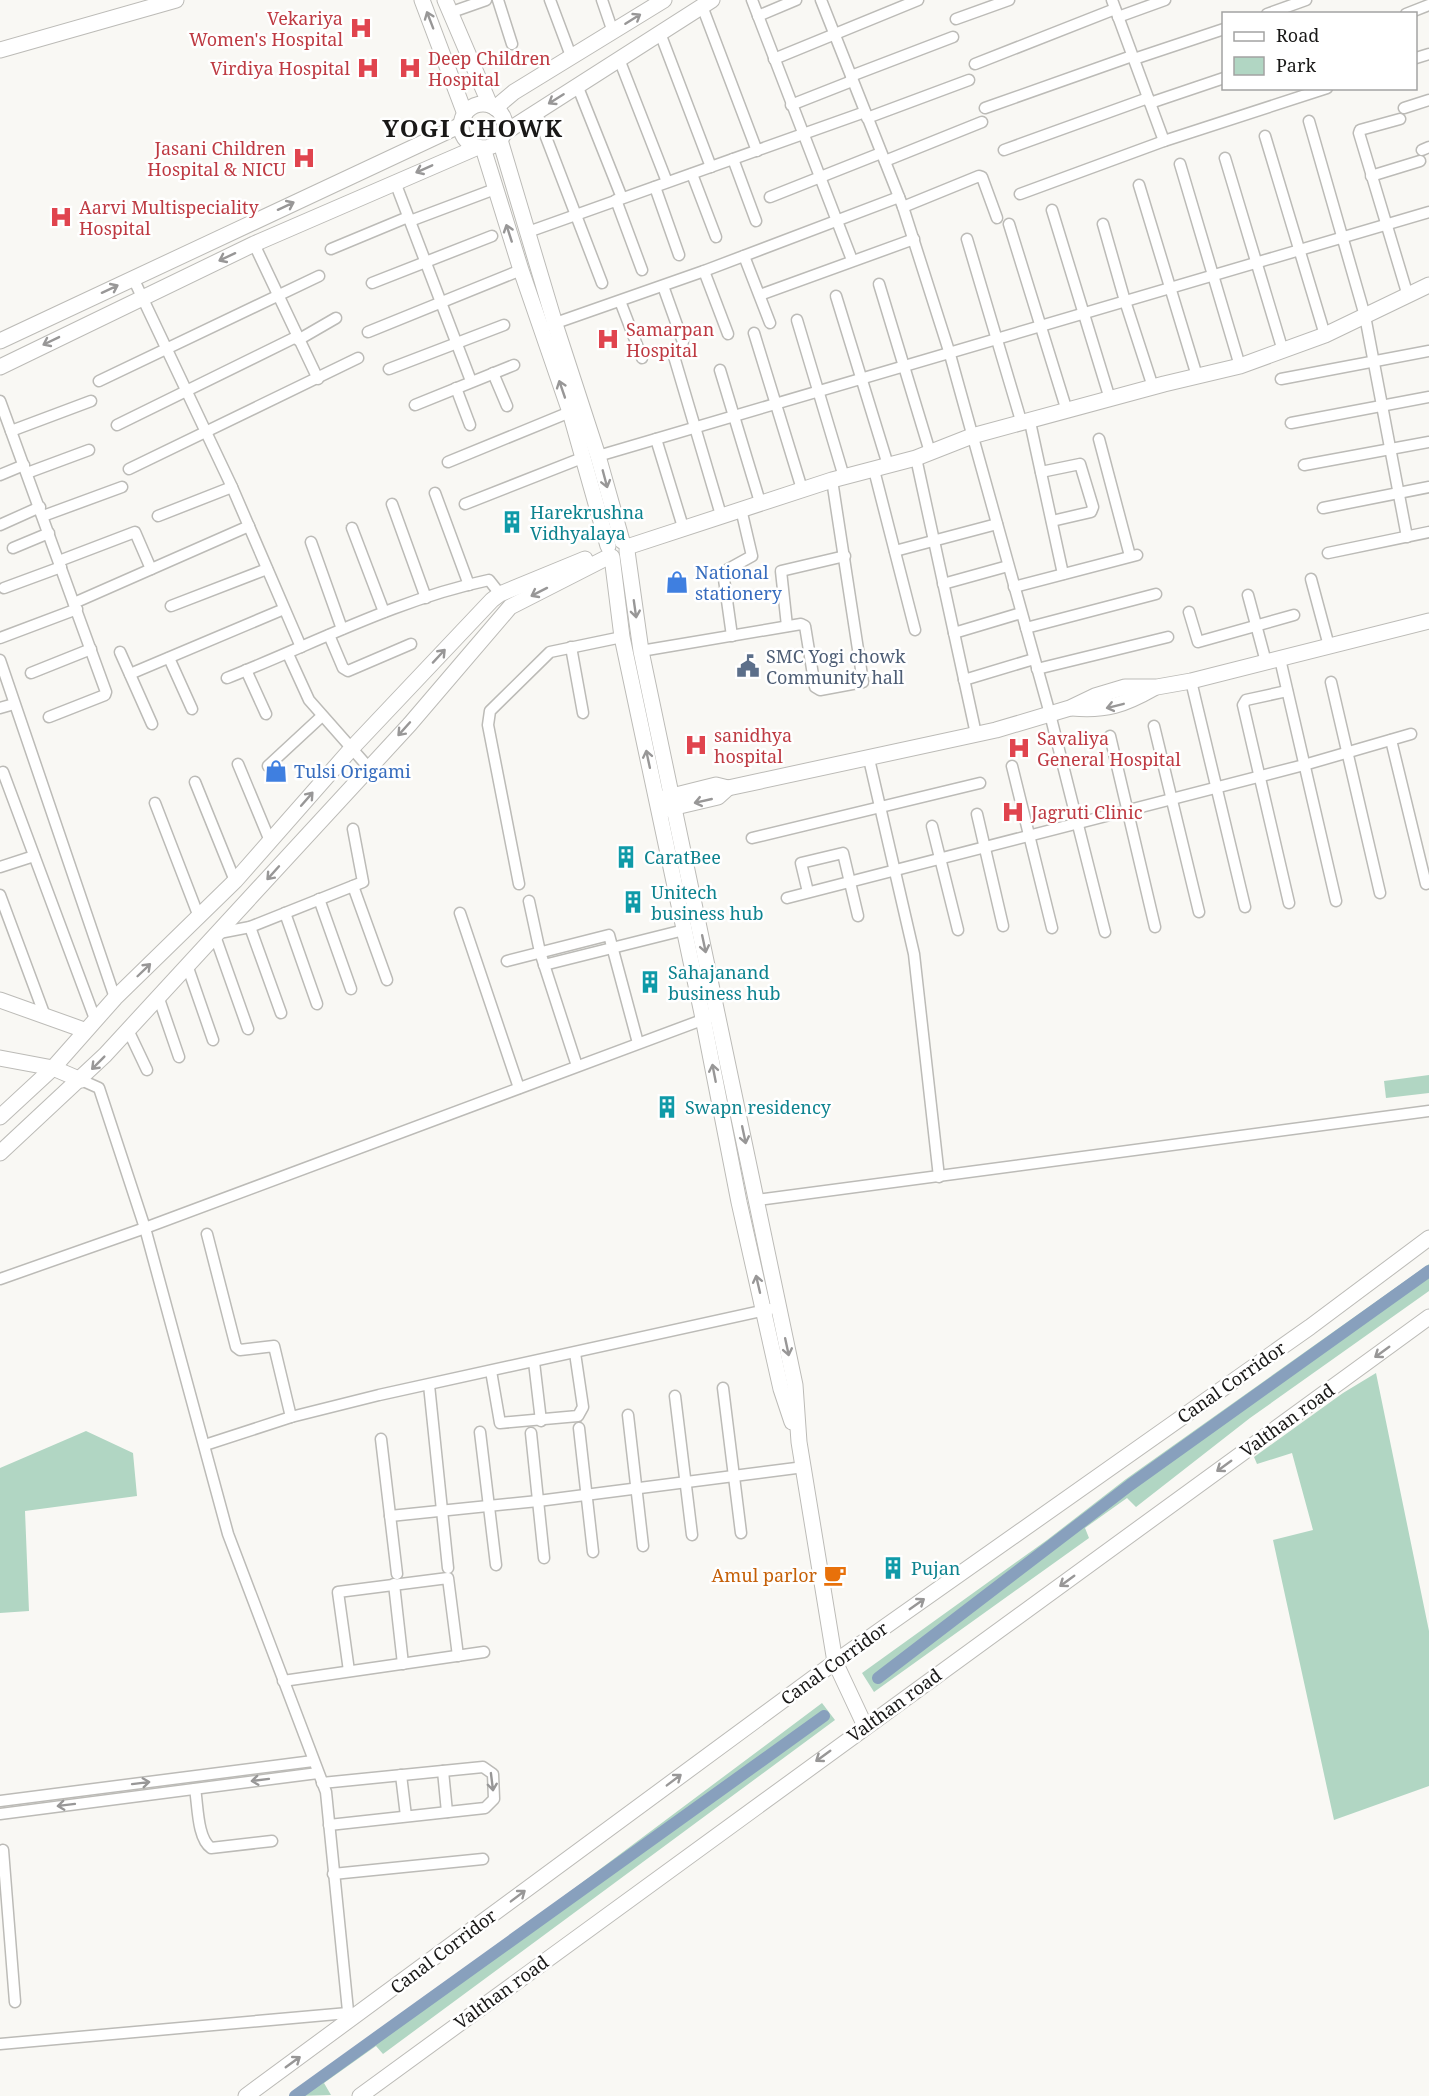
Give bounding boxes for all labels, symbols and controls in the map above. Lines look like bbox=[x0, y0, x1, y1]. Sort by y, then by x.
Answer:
place label: Vekariya Women's Hospital bbox=[189, 6, 343, 51]
one-way arrow bbox=[423, 11, 434, 30]
legend bbox=[1222, 12, 1417, 90]
one-way arrow bbox=[624, 13, 641, 26]
hospital icon: Vekariya Women's Hospital bbox=[348, 15, 374, 41]
text: Road bbox=[1276, 23, 1319, 47]
place label: Deep Children Hospital bbox=[428, 46, 551, 91]
text: Park bbox=[1276, 53, 1316, 77]
hospital icon: Virdiya Hospital bbox=[355, 55, 381, 81]
hospital icon: Deep Children Hospital bbox=[397, 55, 423, 81]
place label: Virdiya Hospital bbox=[210, 56, 350, 80]
one-way arrow bbox=[548, 93, 565, 105]
district label: YOGI CHOWK bbox=[382, 111, 564, 144]
place label: Jasani Children Hospital & NICU bbox=[147, 136, 286, 181]
hospital icon: Jasani Children Hospital & NICU bbox=[291, 145, 317, 171]
one-way arrow bbox=[415, 165, 433, 176]
place label: Aarvi Multispeciality Hospital bbox=[79, 195, 259, 240]
one-way arrow bbox=[277, 199, 295, 211]
hospital icon: Aarvi Multispeciality Hospital bbox=[48, 204, 74, 230]
one-way arrow bbox=[503, 224, 514, 243]
one-way arrow bbox=[218, 251, 236, 263]
one-way arrow bbox=[100, 283, 118, 295]
place label: Samarpan Hospital bbox=[626, 317, 715, 362]
hospital icon: Samarpan Hospital bbox=[595, 326, 621, 352]
one-way arrow bbox=[42, 336, 60, 348]
one-way arrow bbox=[556, 380, 567, 399]
one-way arrow bbox=[600, 469, 611, 488]
place label: Harekrushna Vidhyalaya bbox=[530, 500, 644, 545]
building icon: Harekrushna Vidhyalaya bbox=[499, 509, 525, 535]
place label: National stationery bbox=[695, 560, 783, 605]
shop icon: National stationery bbox=[664, 569, 690, 595]
one-way arrow bbox=[531, 586, 549, 598]
one-way arrow bbox=[630, 599, 641, 619]
place label: SMC Yogi chowk Community hall bbox=[766, 644, 906, 689]
one-way arrow bbox=[432, 648, 447, 663]
public building icon: SMC Yogi chowk Community hall bbox=[735, 653, 761, 679]
one-way arrow bbox=[1106, 700, 1125, 712]
one-way arrow bbox=[397, 722, 411, 737]
place label: sanidhya hospital bbox=[714, 723, 792, 768]
place label: Savaliya General Hospital bbox=[1037, 726, 1181, 771]
hospital icon: sanidhya hospital bbox=[683, 732, 709, 758]
hospital icon: Savaliya General Hospital bbox=[1006, 735, 1032, 761]
one-way arrow bbox=[642, 749, 653, 769]
shop icon: Tulsi Origami bbox=[263, 758, 289, 784]
place label: Tulsi Origami bbox=[294, 759, 411, 783]
one-way arrow bbox=[300, 792, 314, 807]
one-way arrow bbox=[694, 796, 713, 807]
hospital icon: Jagruti Clinic bbox=[1000, 799, 1026, 825]
place label: Jagruti Clinic bbox=[1030, 800, 1143, 824]
building icon: CaratBee bbox=[613, 844, 639, 870]
place label: CaratBee bbox=[644, 845, 721, 869]
one-way arrow bbox=[266, 866, 280, 881]
place label: Unitech business hub bbox=[651, 880, 763, 925]
building icon: Unitech business hub bbox=[620, 889, 646, 915]
one-way arrow bbox=[698, 935, 710, 954]
place label: Sahajanand business hub bbox=[668, 960, 780, 1005]
one-way arrow bbox=[136, 963, 151, 978]
building icon: Sahajanand business hub bbox=[637, 969, 663, 995]
one-way arrow bbox=[90, 1055, 105, 1070]
one-way arrow bbox=[708, 1063, 719, 1083]
building icon: Swapn residency bbox=[654, 1094, 680, 1120]
place label: Swapn residency bbox=[685, 1095, 832, 1119]
one-way arrow bbox=[738, 1125, 750, 1144]
one-way arrow bbox=[752, 1275, 764, 1294]
street label: Canal Corridor bbox=[1172, 1335, 1290, 1428]
one-way arrow bbox=[782, 1336, 793, 1356]
one-way arrow bbox=[1374, 1345, 1390, 1358]
street label: Valthan road bbox=[1235, 1378, 1339, 1462]
one-way arrow bbox=[1217, 1460, 1233, 1473]
building icon: Pujan bbox=[880, 1555, 906, 1581]
place label: Pujan bbox=[911, 1556, 961, 1580]
cafe icon: Amul parlor bbox=[822, 1562, 848, 1588]
place label: Amul parlor bbox=[712, 1563, 818, 1587]
one-way arrow bbox=[1059, 1575, 1075, 1588]
one-way arrow bbox=[908, 1598, 925, 1610]
street label: Canal Corridor bbox=[775, 1616, 893, 1710]
street label: Valthan road bbox=[842, 1663, 946, 1747]
one-way arrow bbox=[816, 1750, 832, 1763]
one-way arrow bbox=[487, 1772, 498, 1791]
one-way arrow bbox=[666, 1774, 682, 1787]
one-way arrow bbox=[250, 1775, 270, 1786]
one-way arrow bbox=[131, 1778, 151, 1789]
one-way arrow bbox=[57, 1800, 77, 1811]
one-way arrow bbox=[509, 1890, 525, 1903]
street label: Canal Corridor bbox=[385, 1903, 501, 1999]
street label: Valthan road bbox=[449, 1950, 553, 2034]
one-way arrow bbox=[285, 2056, 301, 2068]

